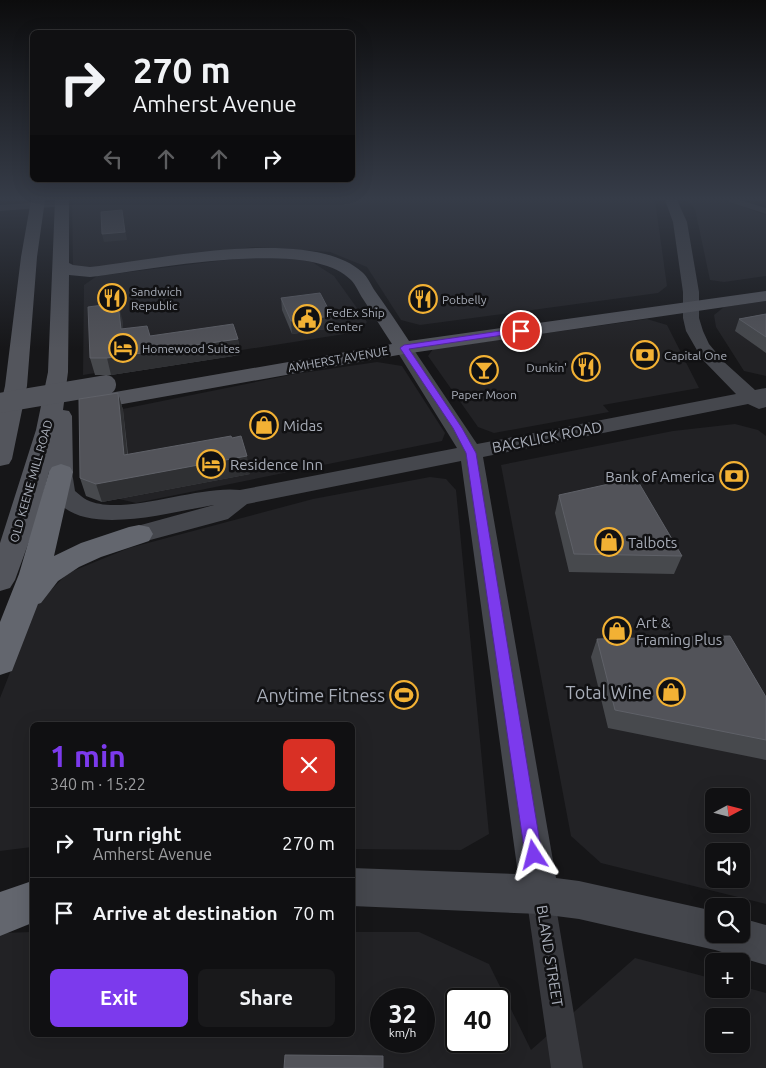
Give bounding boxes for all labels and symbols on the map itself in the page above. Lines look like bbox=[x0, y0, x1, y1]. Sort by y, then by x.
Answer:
restaurant icon: Sandwich Republic bbox=[97, 283, 127, 313]
restaurant icon: Potbelly bbox=[408, 284, 438, 314]
place label: Sandwich Republic bbox=[131, 285, 182, 312]
place label: Potbelly bbox=[442, 293, 487, 306]
public building icon: FedEx Ship Center bbox=[292, 304, 322, 334]
place label: FedEx Ship Center bbox=[326, 306, 385, 333]
pin bbox=[500, 310, 542, 352]
hotel icon: Homewood Suites bbox=[108, 333, 138, 363]
bank icon: Capital One bbox=[630, 340, 660, 370]
place label: Homewood Suites bbox=[142, 342, 240, 355]
street label: AMHERST AVENUE bbox=[287, 344, 389, 374]
place label: Capital One bbox=[664, 349, 727, 362]
restaurant icon: Dunkin' bbox=[571, 352, 601, 382]
bar icon: Paper Moon bbox=[469, 355, 499, 385]
place label: Dunkin' bbox=[526, 361, 567, 374]
place label: Paper Moon bbox=[451, 388, 517, 401]
shop icon: Midas bbox=[249, 410, 279, 440]
place label: Midas bbox=[283, 417, 323, 434]
street label: OLD KEENE MILL ROAD bbox=[7, 418, 55, 544]
street label: BACKLICK ROAD bbox=[490, 418, 604, 456]
hotel icon: Residence Inn bbox=[196, 449, 226, 479]
place label: Residence Inn bbox=[230, 456, 323, 473]
bank icon: Bank of America bbox=[719, 461, 749, 491]
place label: Bank of America bbox=[605, 468, 715, 485]
shop icon: Talbots bbox=[594, 527, 624, 557]
place label: Talbots bbox=[628, 534, 677, 551]
place label: Art & Framing Plus bbox=[636, 614, 722, 648]
shop icon: Art & Framing Plus bbox=[602, 616, 632, 646]
shop icon: Total Wine bbox=[656, 677, 686, 707]
sports icon: Anytime Fitness bbox=[389, 680, 419, 710]
place label: Total Wine bbox=[566, 682, 652, 702]
place label: Anytime Fitness bbox=[257, 685, 385, 705]
north arrow bbox=[705, 788, 750, 832]
position arrow bbox=[507, 828, 559, 880]
street label: BLAND STREET bbox=[534, 904, 567, 1009]
speed limit sign: 40 bbox=[445, 988, 510, 1053]

